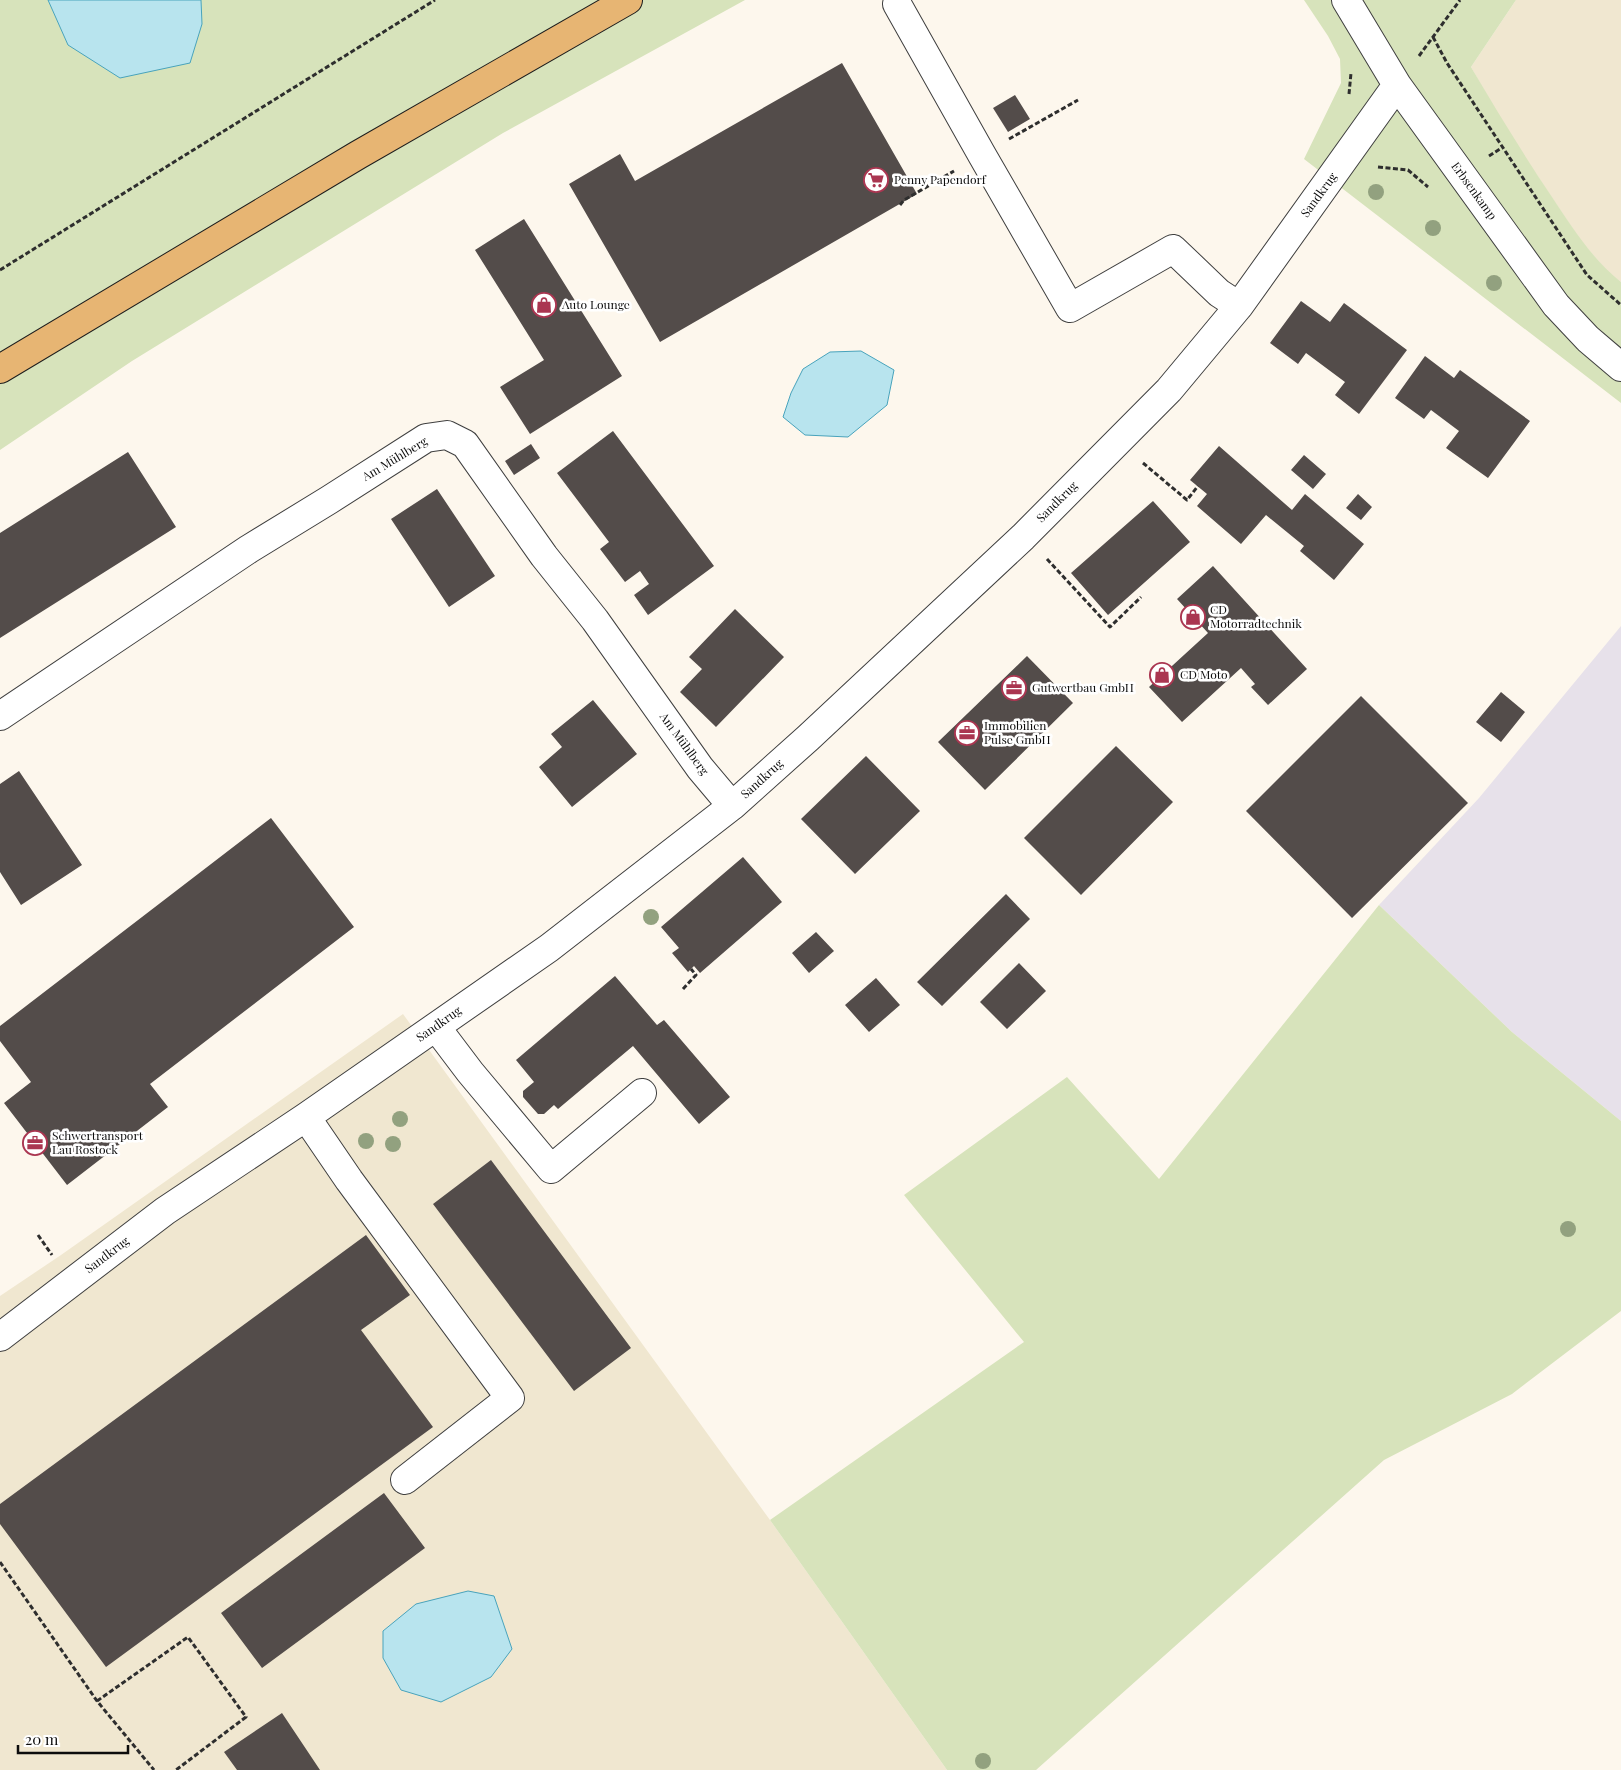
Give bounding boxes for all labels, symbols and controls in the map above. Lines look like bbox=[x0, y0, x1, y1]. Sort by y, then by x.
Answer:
street label: Erbsenkamp bbox=[1448, 158, 1501, 223]
supermarket icon: Penny Papendorf bbox=[863, 167, 889, 193]
street label: Sandkrug bbox=[1296, 168, 1340, 220]
place label: Penny Papendorf bbox=[894, 171, 987, 187]
shop icon: Auto Lounge bbox=[531, 292, 557, 318]
place label: Auto Lounge bbox=[561, 296, 630, 312]
street label: Am Mühlberg bbox=[358, 432, 431, 484]
street label: Sandkrug bbox=[1032, 477, 1081, 525]
place label: CD Motorradtechnik bbox=[1210, 601, 1302, 631]
shop icon: CD Motorradtechnik bbox=[1180, 604, 1206, 630]
shop icon: CD Moto bbox=[1149, 662, 1175, 688]
place label: CD Moto bbox=[1180, 666, 1228, 682]
office icon: Gutwertbau GmbH bbox=[1001, 675, 1027, 701]
place label: Gutwertbau GmbH bbox=[1032, 679, 1134, 695]
street label: Am Mühlberg bbox=[656, 708, 713, 778]
place label: Immobilien Pulse GmbH bbox=[984, 717, 1051, 747]
office icon: Immobilien Pulse GmbH bbox=[954, 720, 980, 746]
street label: Sandkrug bbox=[737, 755, 786, 802]
street label: Sandkrug bbox=[413, 1001, 465, 1045]
place label: Schwertransport Lau Rostock bbox=[52, 1127, 144, 1157]
office icon: Schwertransport Lau Rostock bbox=[22, 1130, 48, 1156]
street label: Sandkrug bbox=[81, 1232, 132, 1276]
scale bar bbox=[18, 1722, 128, 1754]
text: 20 m bbox=[25, 1729, 59, 1749]

